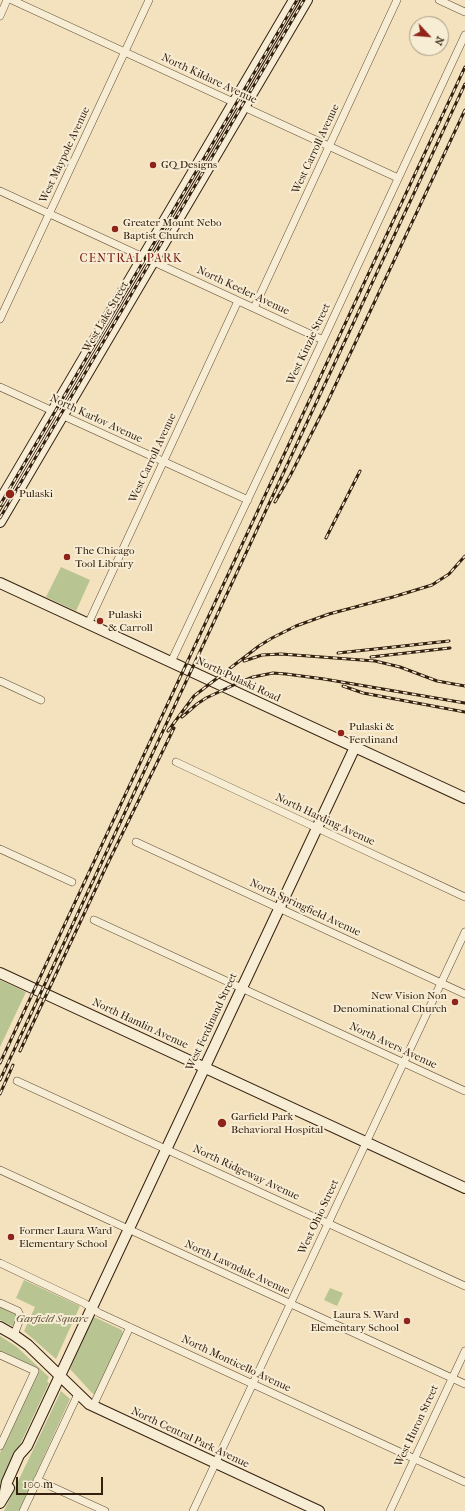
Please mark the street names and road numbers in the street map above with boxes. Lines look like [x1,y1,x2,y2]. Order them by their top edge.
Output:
street label: North Kildare Avenue [159,51,259,107]
street label: West Carroll Avenue [290,102,342,196]
street label: West Maypole Avenue [37,105,93,205]
street label: North Keeler Avenue [195,264,291,318]
street label: West Lake Street [80,279,132,355]
street label: West Kinzie Street [284,301,334,387]
street label: North Karlov Avenue [48,392,144,446]
street label: West Carroll Avenue [127,411,179,505]
street label: North Pulaski Road [194,655,282,705]
street label: North Harding Avenue [273,791,377,849]
street label: North Springfield Avenue [247,876,363,940]
street label: West Ferdinand Street [184,971,240,1073]
street label: North Hamlin Avenue [90,996,190,1052]
street label: North Avers Avenue [347,1020,439,1072]
street label: North Ridgeway Avenue [191,1143,301,1203]
street label: West Ohio Street [296,1178,342,1256]
street label: North Lawndale Avenue [182,1238,292,1298]
street label: North Monticello Avenue [179,1333,293,1395]
street label: West Huron Street [392,1383,442,1469]
street label: North Central Park Avenue [129,1405,251,1471]

